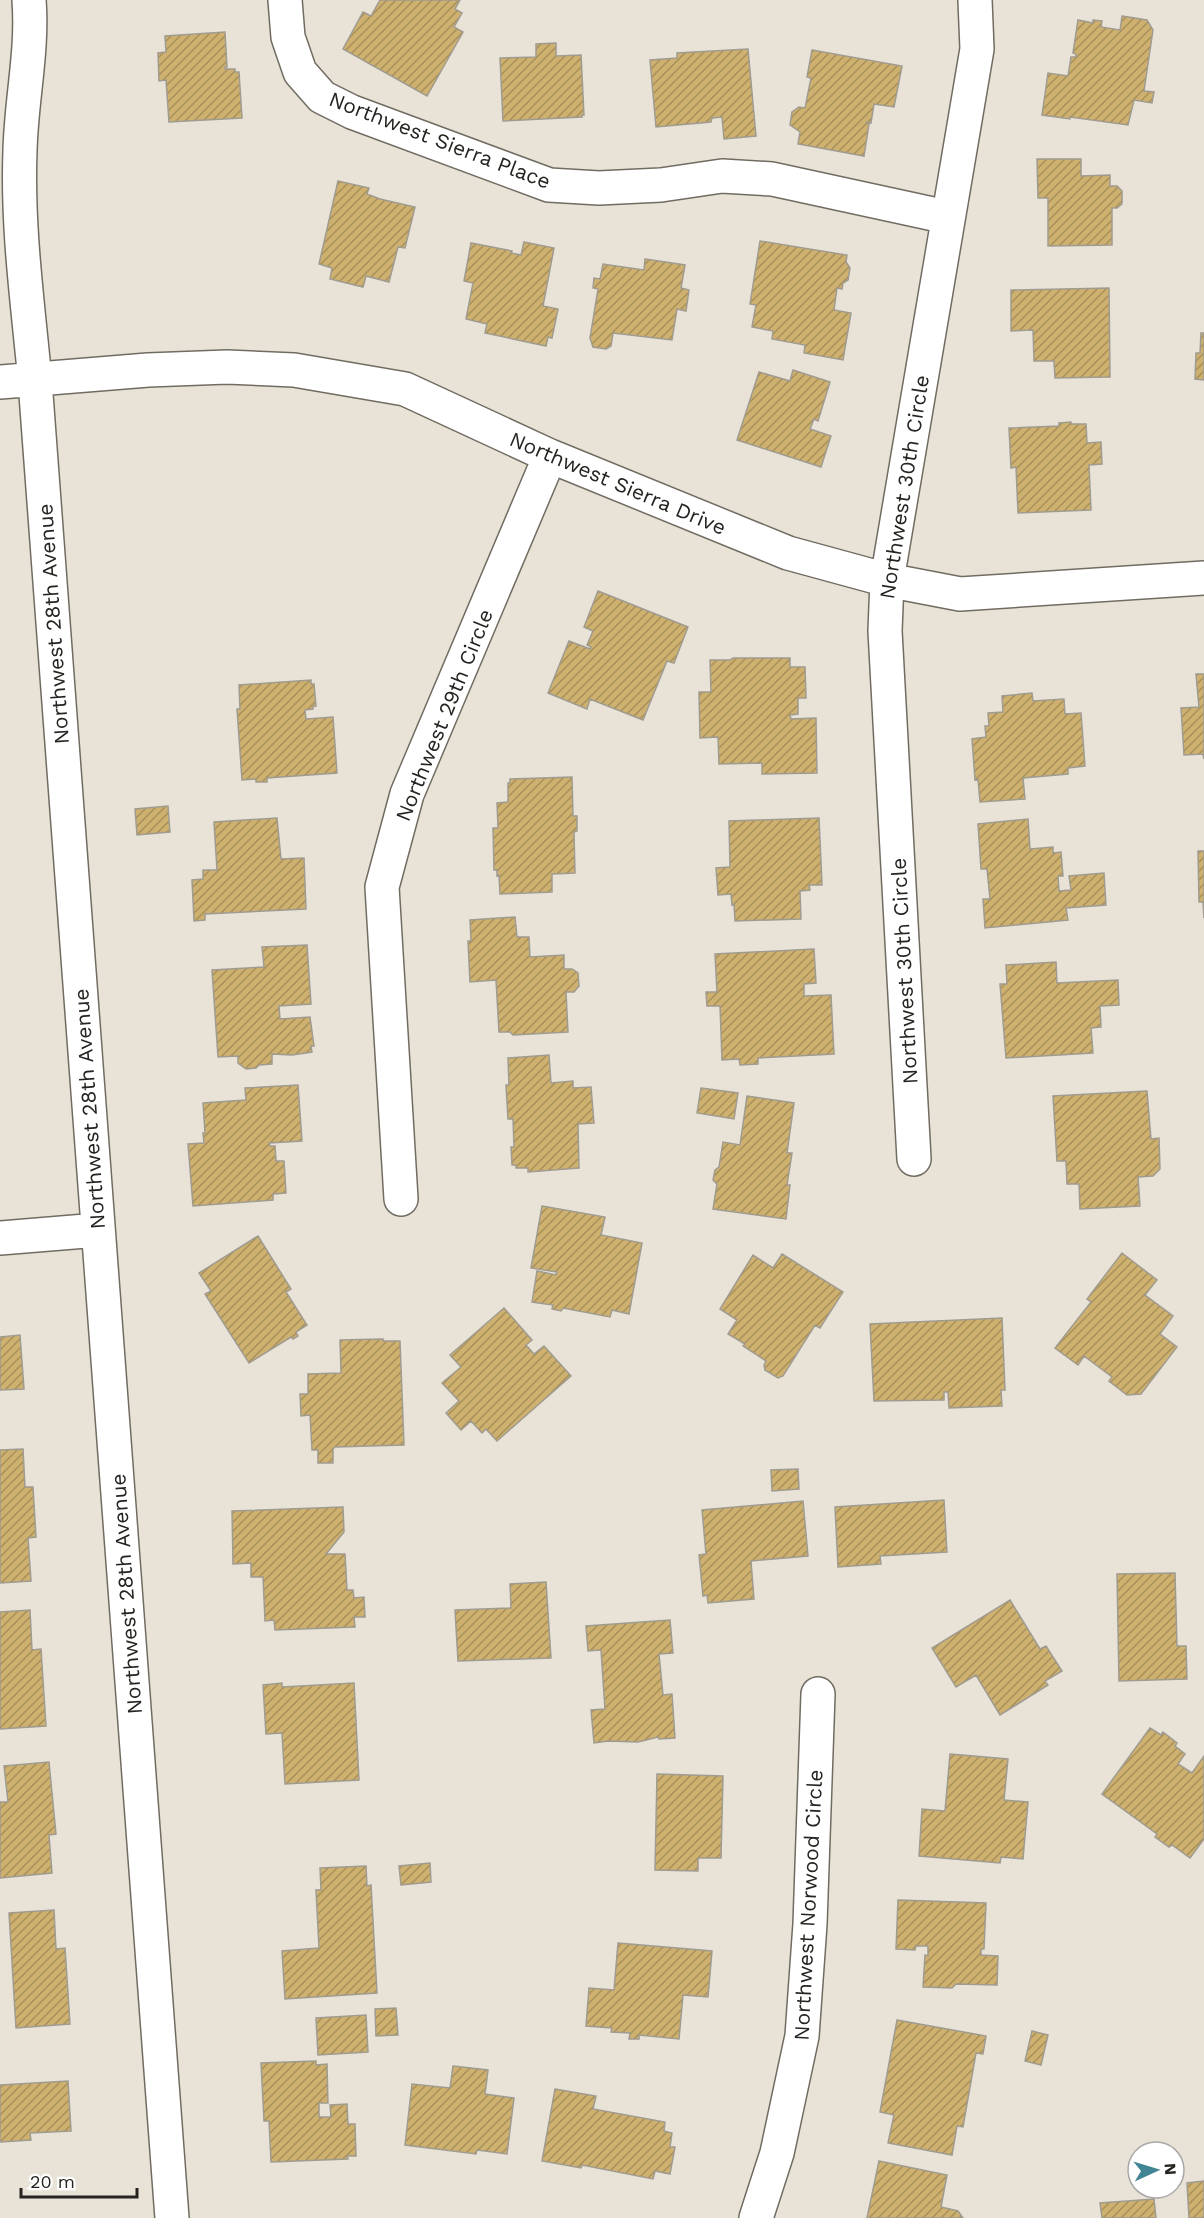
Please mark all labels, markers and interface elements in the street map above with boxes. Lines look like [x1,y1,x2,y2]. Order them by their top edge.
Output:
street label: Northwest Sierra Place [326,86,554,194]
street label: Northwest 30th Circle [874,373,934,601]
street label: Northwest Sierra Drive [506,426,730,540]
street label: Northwest 28th Avenue [32,503,74,745]
street label: Northwest 29th Circle [390,605,498,825]
street label: Northwest 30th Circle [886,857,922,1085]
street label: Northwest 28th Avenue [68,988,110,1230]
street label: Northwest 28th Avenue [105,1473,147,1715]
street label: Northwest Norwood Circle [788,1769,828,2041]
north arrow [1126,2140,1186,2200]
scale bar [21,2161,136,2199]
text: N [1161,2162,1180,2176]
text: 20 m [30,2171,75,2192]

